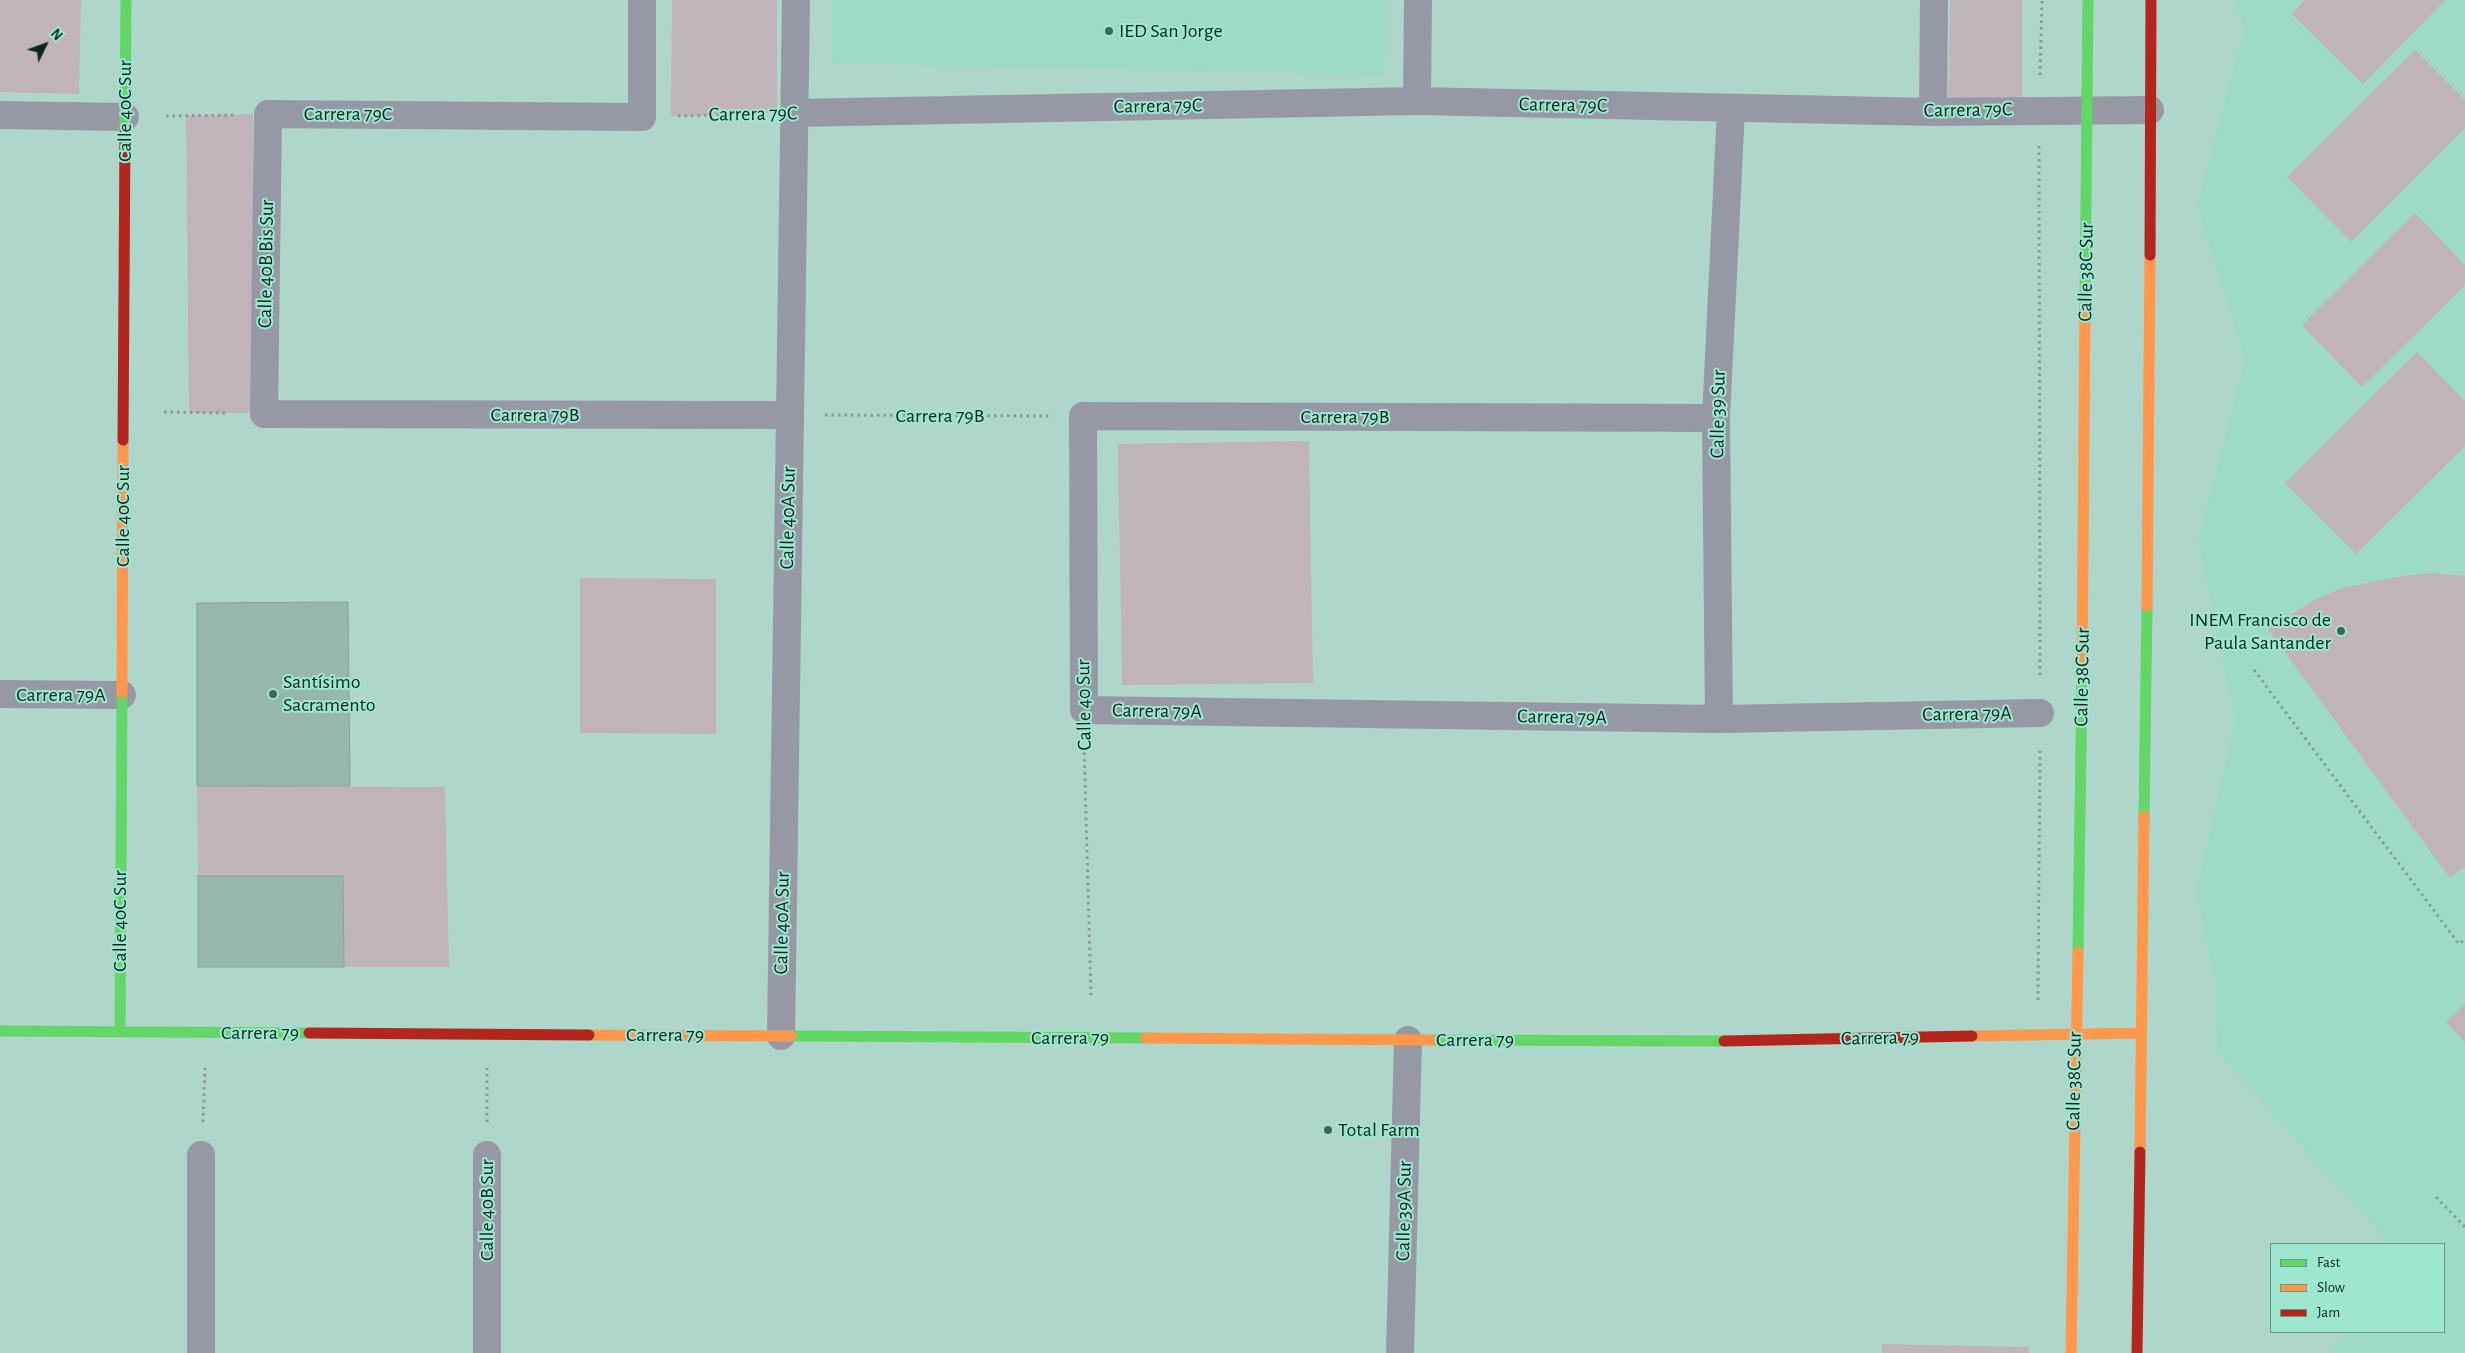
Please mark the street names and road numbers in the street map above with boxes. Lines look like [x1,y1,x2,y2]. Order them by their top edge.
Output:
street label: Calle 40C Sur [113,60,137,162]
street label: Carrera 79C [1519,92,1607,118]
street label: Carrera 79C [1114,93,1202,119]
street label: Carrera 79C [1924,97,2012,123]
street label: Carrera 79C [709,101,797,127]
street label: Carrera 79C [304,102,392,126]
street label: Calle 40B Bis Sur [253,200,279,328]
street label: Calle 38C Sur [2073,222,2099,322]
street label: Calle 39 Sur [1705,369,1731,459]
street label: Carrera 79B [491,403,579,427]
street label: Carrera 79B [896,404,984,428]
street label: Carrera 79B [1301,405,1389,429]
street label: Calle 40C Sur [111,465,135,567]
street label: Calle 40A Sur [775,466,801,570]
street label: Calle 38C Sur [2069,627,2095,727]
street label: Calle 40 Sur [1071,659,1097,751]
street label: Carrera 79A [16,683,106,707]
street label: Carrera 79A [1112,698,1202,724]
street label: Carrera 79A [1922,701,2012,727]
street label: Carrera 79A [1517,704,1607,730]
street label: Calle 40C Sur [108,870,132,972]
street label: Calle 40A Sur [769,871,795,975]
street label: Carrera 79 [221,1021,299,1045]
street label: Carrera 79 [626,1023,704,1047]
street label: Carrera 79 [1841,1025,1919,1051]
street label: Carrera 79 [1031,1026,1109,1050]
street label: Carrera 79 [1436,1028,1514,1052]
street label: Calle 38C Sur [2061,1031,2087,1131]
street label: Calle 40B Sur [475,1159,499,1261]
street label: Calle 39A Sur [1391,1161,1417,1261]

